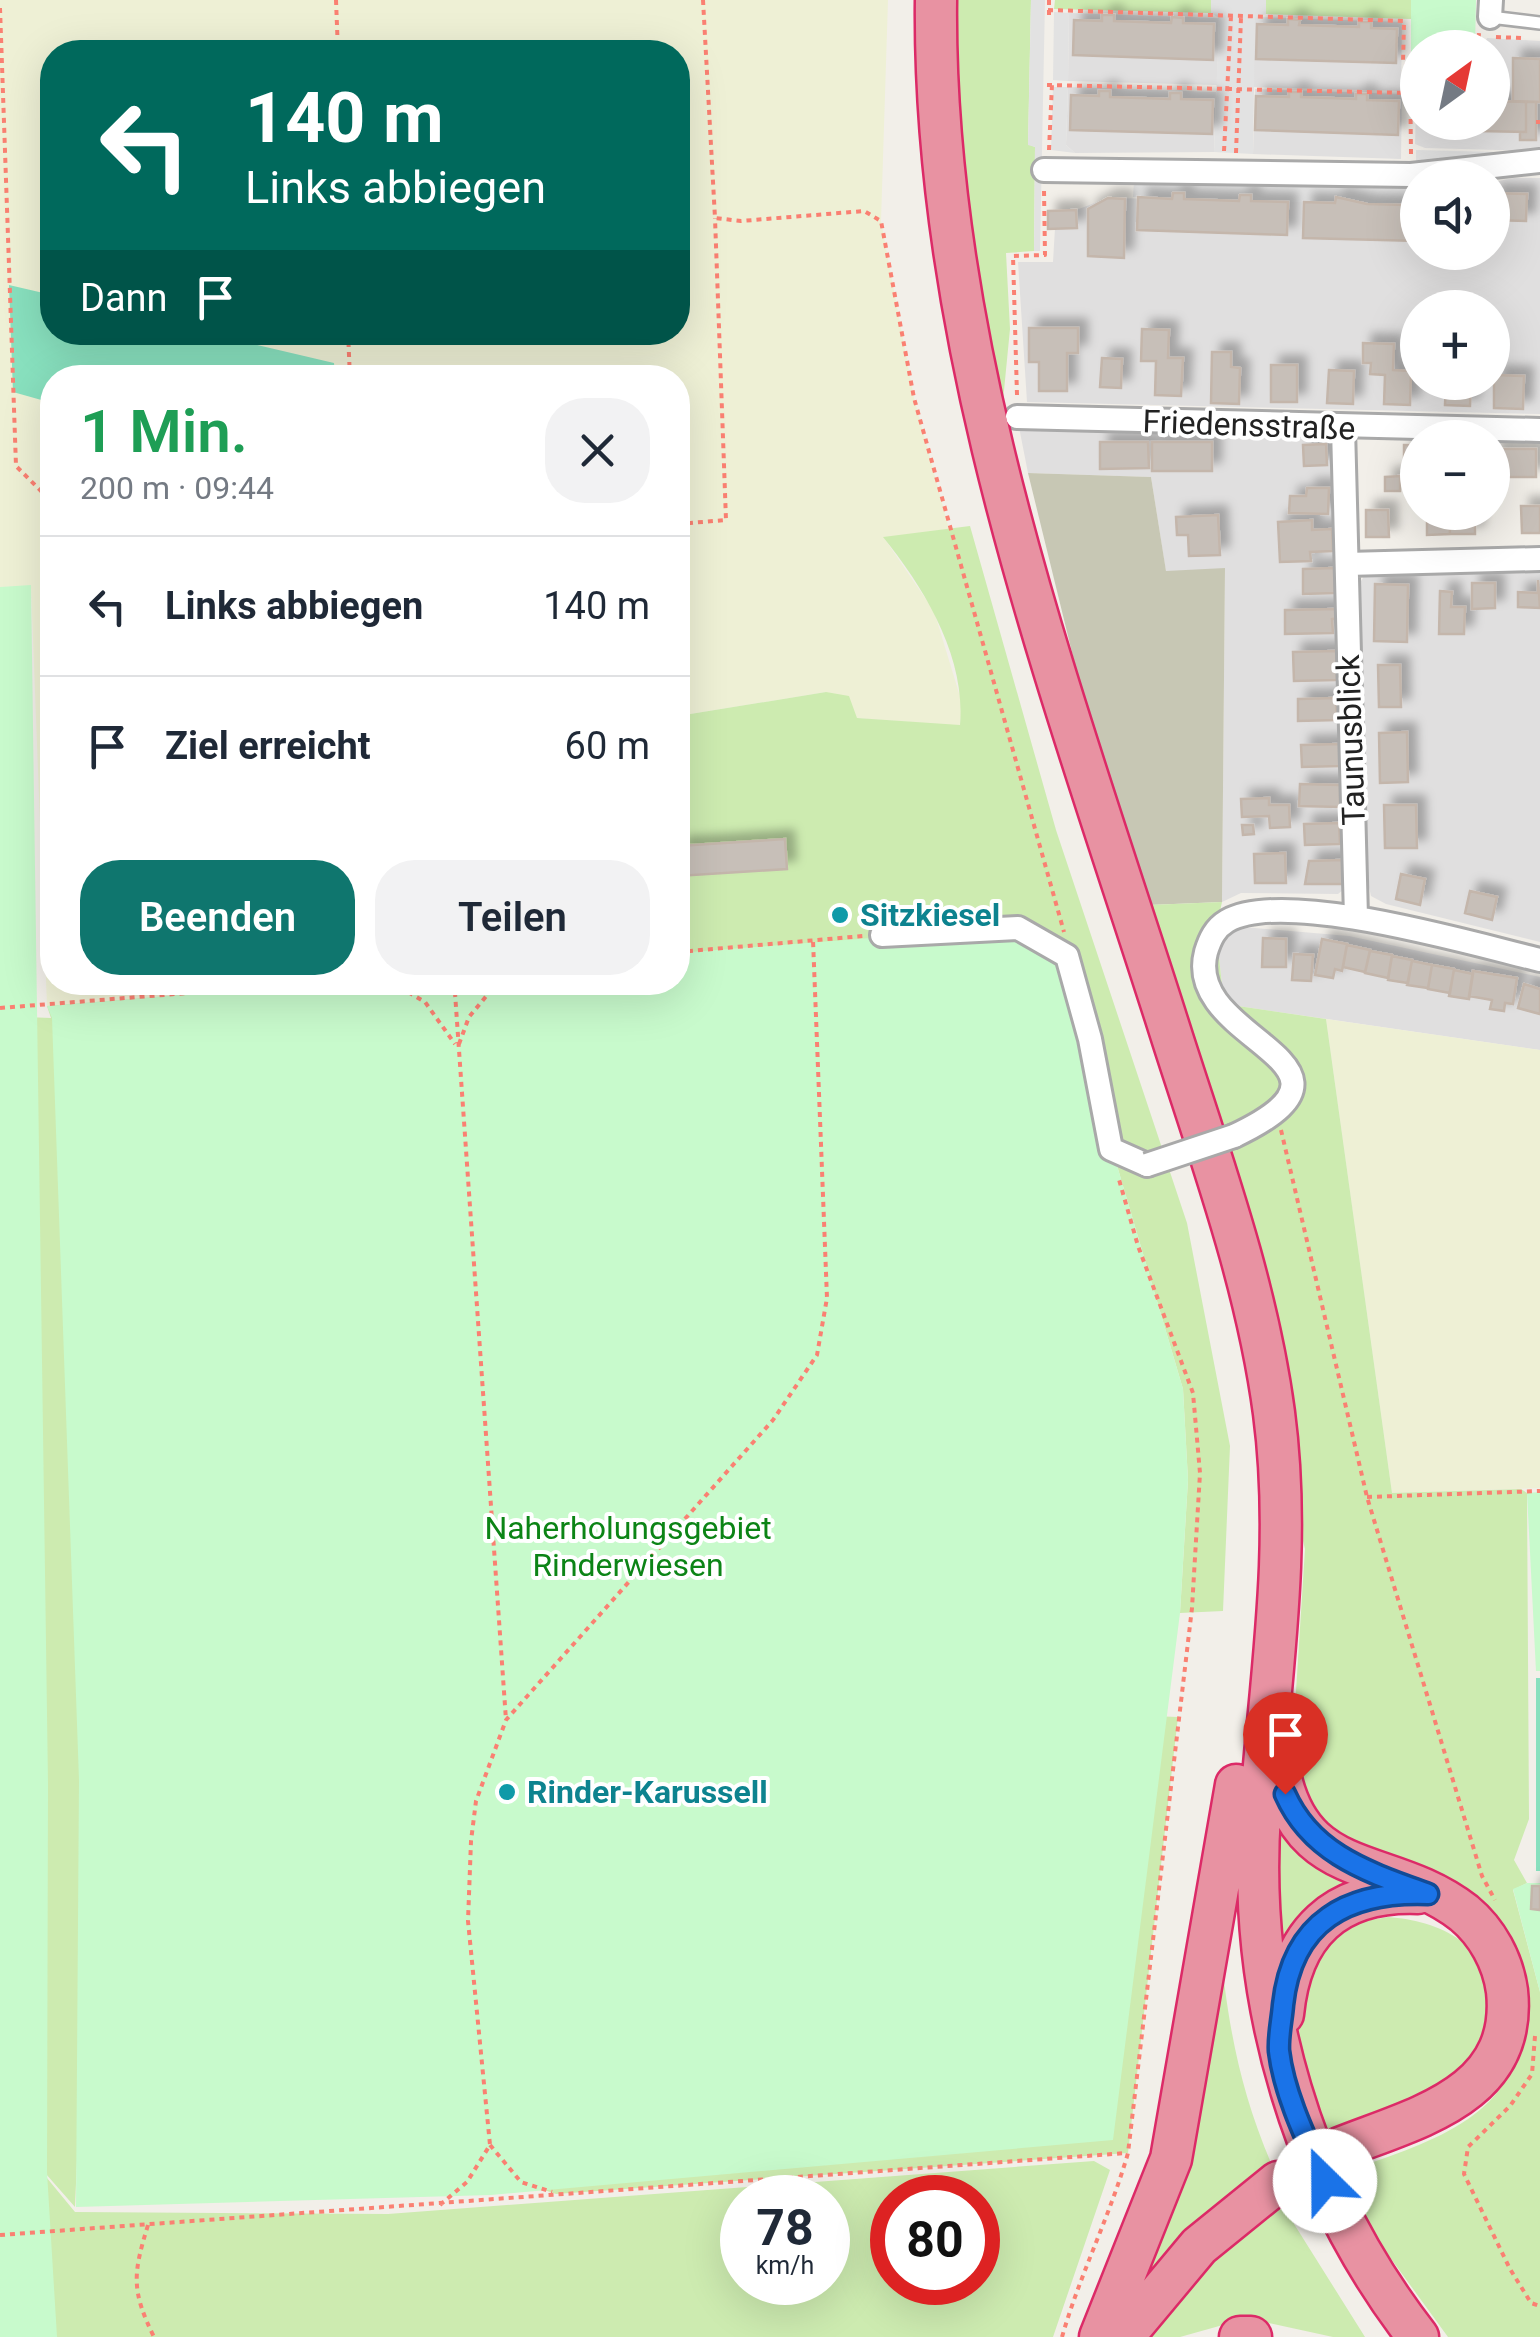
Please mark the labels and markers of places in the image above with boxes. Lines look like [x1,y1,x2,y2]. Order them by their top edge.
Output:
place label: Sitzkiesel [860,896,1000,934]
marker: Sitzkiesel [829,904,851,926]
pin [1243,1692,1328,1795]
place label: Rinder-Karussell [527,1773,768,1811]
marker: Rinder-Karussell [496,1781,518,1803]

